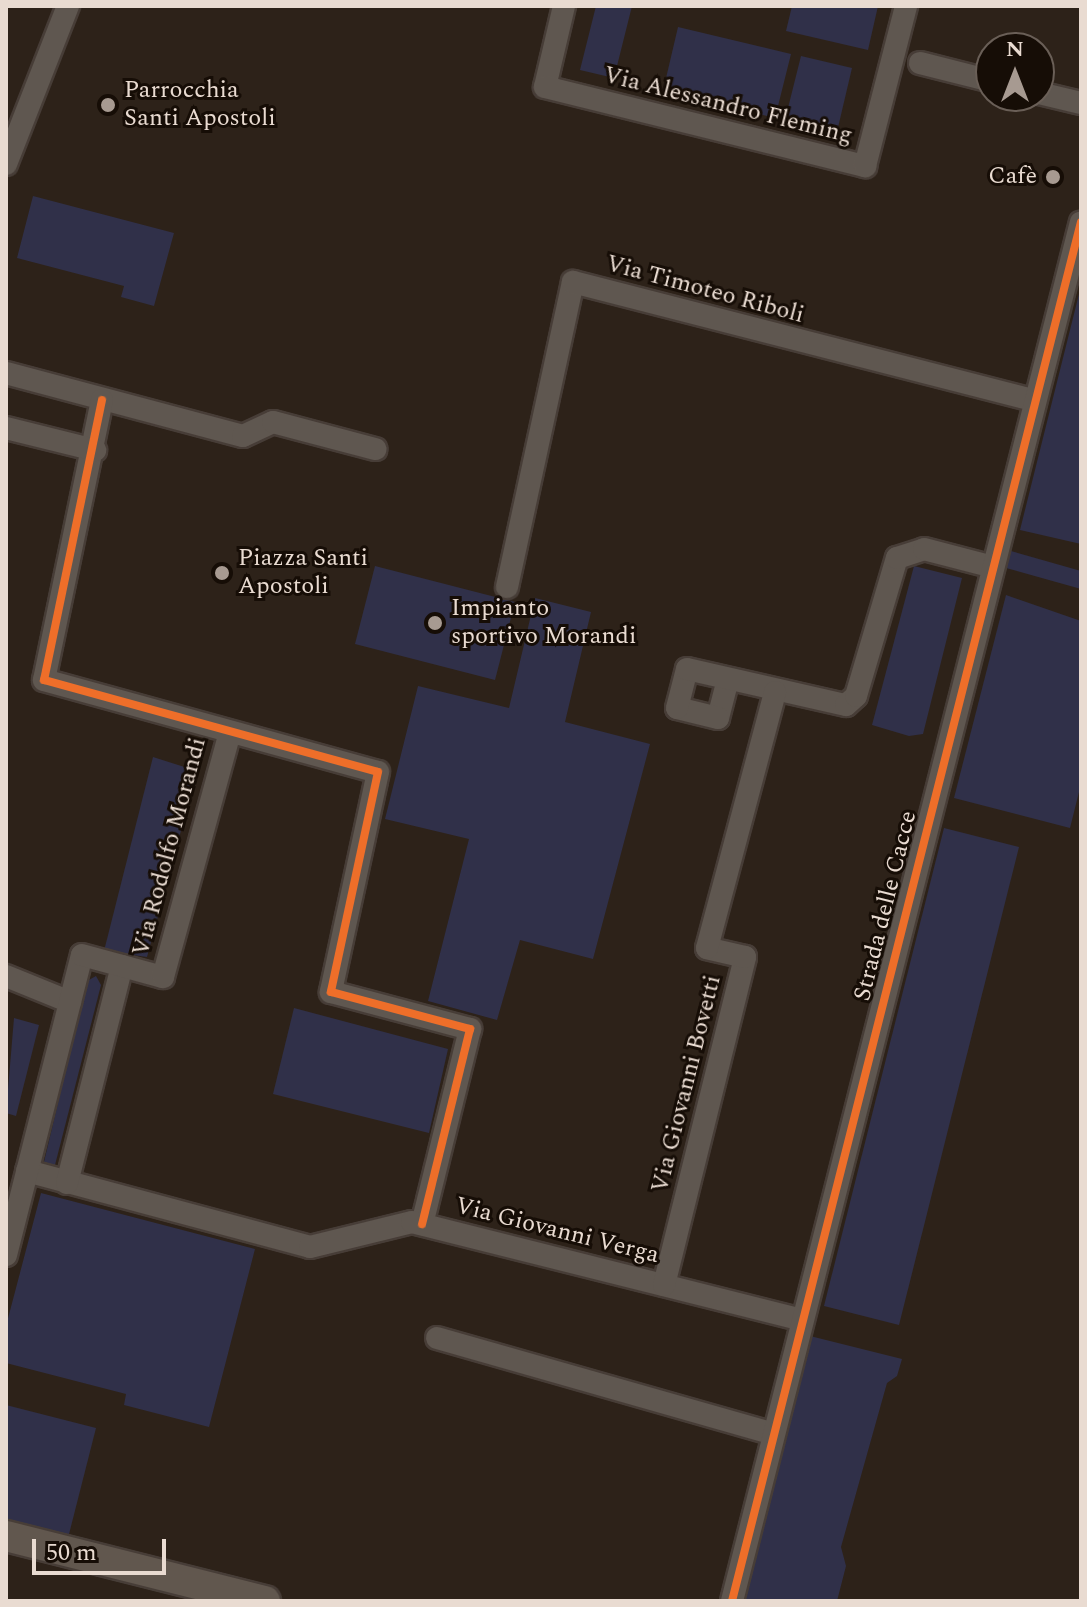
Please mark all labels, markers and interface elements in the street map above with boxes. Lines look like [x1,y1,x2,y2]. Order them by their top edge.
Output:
north arrow [975,32,1055,112]
text: N [1006,33,1024,66]
street label: Via Alessandro Fleming [601,61,855,151]
place label: Parrocchia Santi Apostoli [124,77,276,133]
marker: Parrocchia Santi Apostoli [99,96,117,114]
place label: Cafè [988,163,1037,191]
marker: Cafè [1044,168,1062,186]
street label: Via Timoteo Riboli [603,250,807,330]
place label: Piazza Santi Apostoli [238,545,368,601]
marker: Piazza Santi Apostoli [213,564,231,582]
place label: Impianto sportivo Morandi [451,595,636,651]
marker: Impianto sportivo Morandi [426,614,444,632]
street label: Via Rodolfo Morandi [127,735,213,959]
street label: Strada delle Cacce [848,808,924,1004]
street label: Via Giovanni Bovetti [646,972,728,1196]
street label: Via Giovanni Verga [452,1192,662,1270]
scale bar [36,1523,170,1573]
text: 50 m [46,1535,97,1571]

